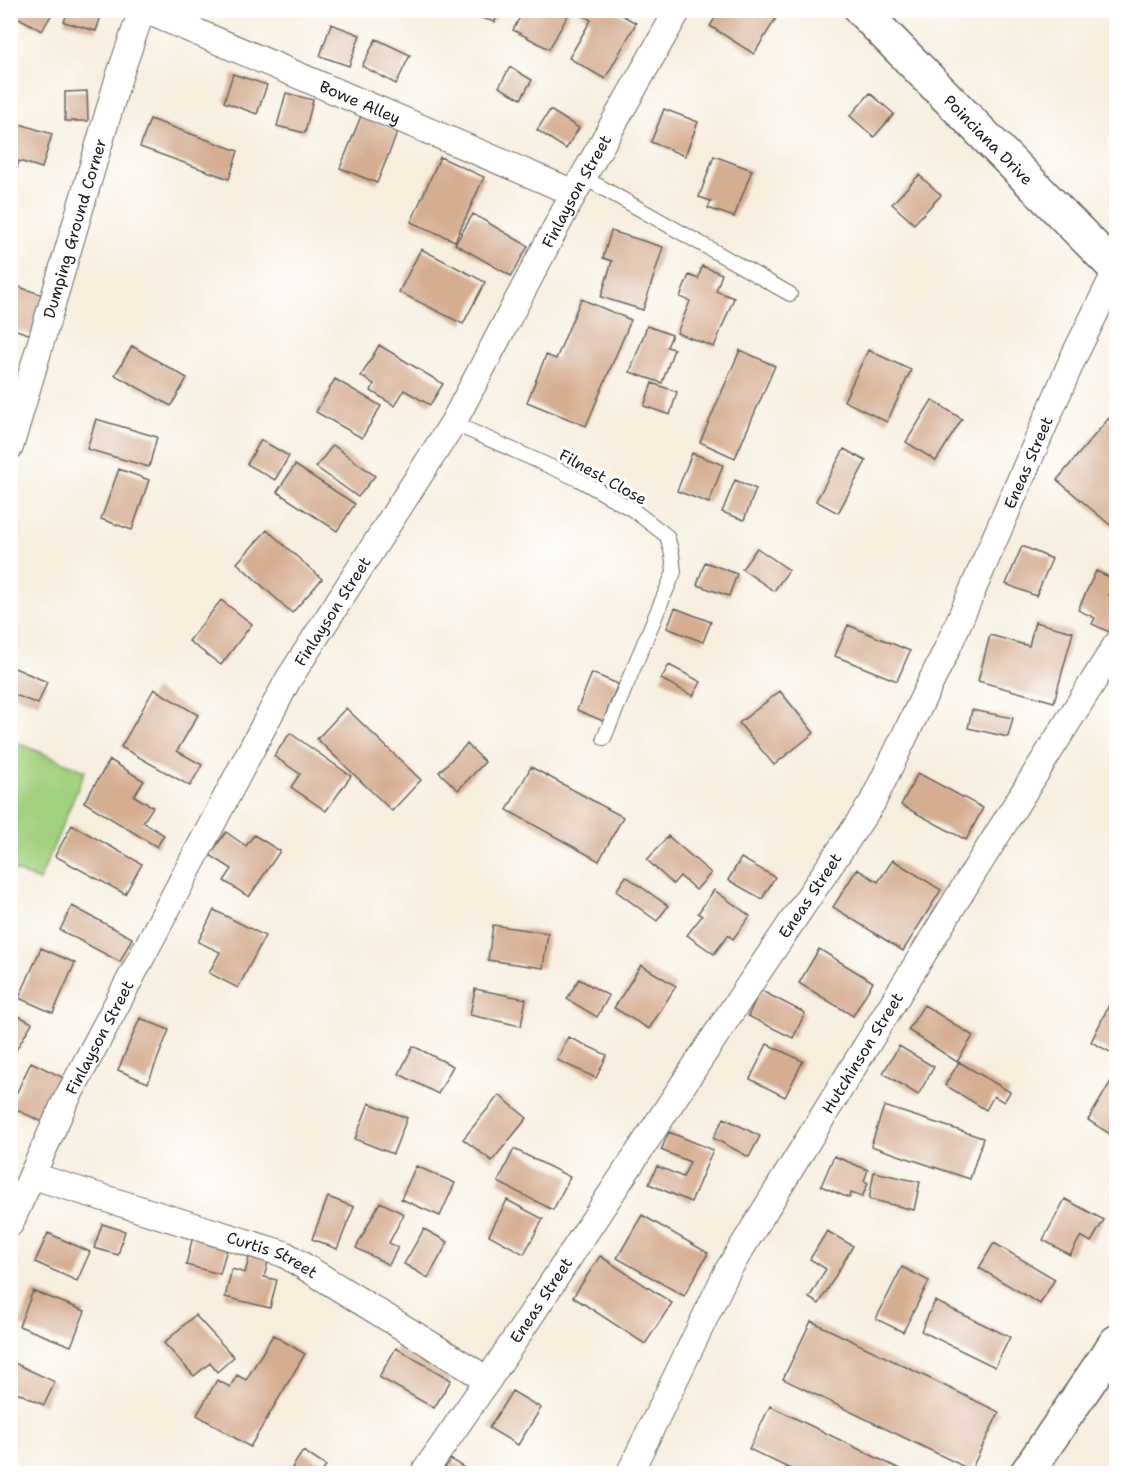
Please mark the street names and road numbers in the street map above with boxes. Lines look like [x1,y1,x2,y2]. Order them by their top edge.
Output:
street label: Bowe Alley [316,75,404,128]
street label: Poinciana Drive [940,90,1038,189]
street label: Finlayson Street [537,131,616,251]
street label: Dumping Ground Corner [38,136,111,321]
street label: Eneas Street [999,413,1057,512]
street label: Filnest Close [555,444,651,510]
street label: Finlayson Street [289,552,375,670]
street label: Eneas Street [773,849,846,942]
street label: Finlayson Street [60,977,138,1098]
street label: Hutchinson Street [817,988,907,1117]
street label: Curtis Street [224,1226,322,1283]
street label: Eneas Street [505,1253,577,1347]

